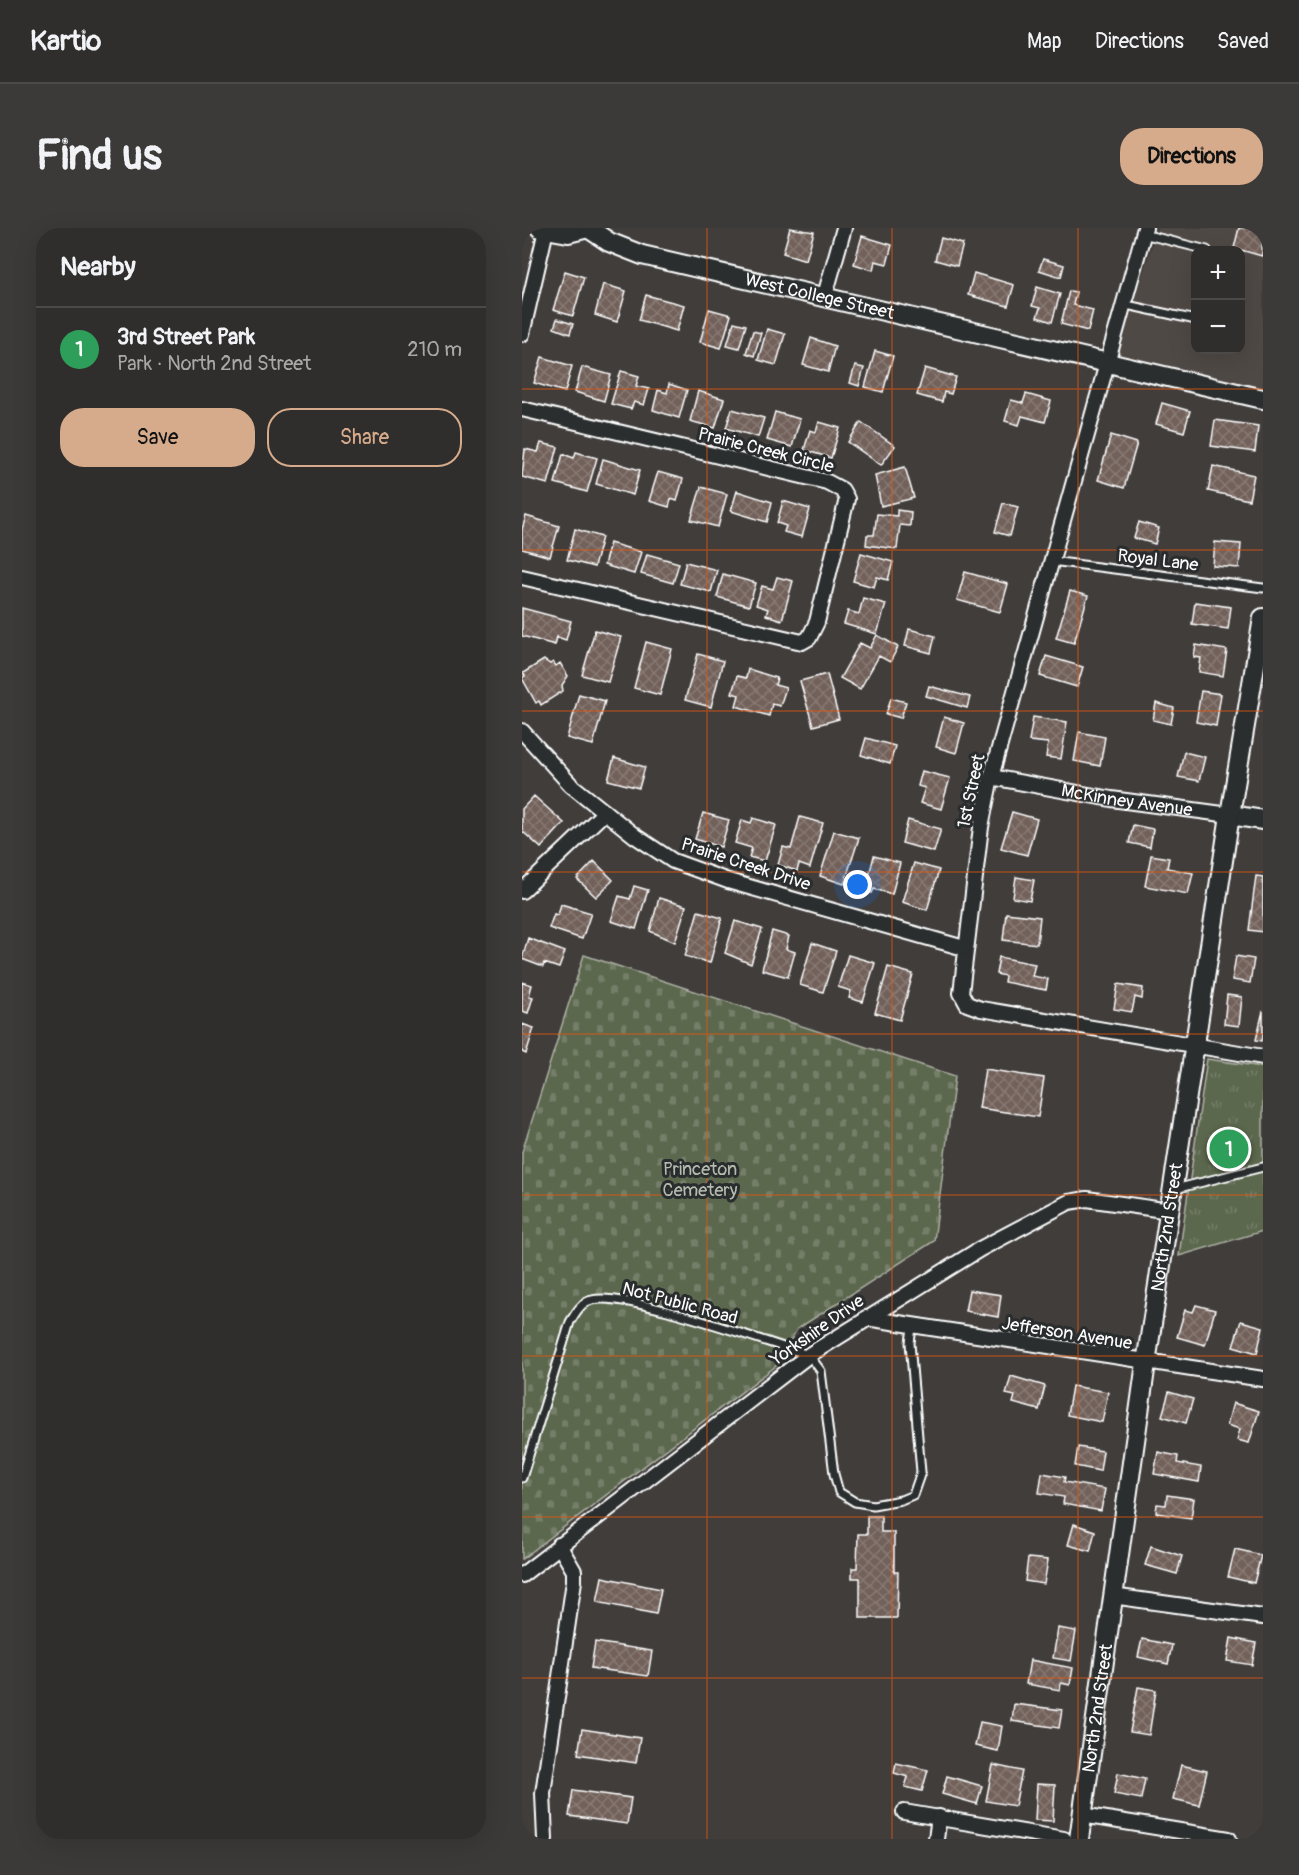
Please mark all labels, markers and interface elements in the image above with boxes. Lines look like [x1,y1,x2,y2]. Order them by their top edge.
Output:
text: Kartio [30,24,101,59]
text: Map [1027,28,1062,55]
text: Directions [1095,28,1184,55]
text: Saved [1217,28,1269,55]
button: Directions [1120,128,1263,185]
text: Find us [36,130,162,182]
map controls [1191,246,1245,354]
button: + [1191,246,1245,300]
text: Nearby [60,251,136,283]
street label: West College Street [743,268,897,325]
button: − [1191,300,1245,354]
text: 3rd Street Park [117,323,255,351]
text: 1 [76,337,83,362]
text: 210 m [407,337,462,362]
text: Park · North 2nd Street [117,351,311,376]
button: Save [60,408,255,467]
button: Share [267,408,462,467]
street label: Prairie Creek Circle [695,422,836,479]
street label: Royal Lane [1116,544,1200,577]
street label: 1st Street [952,751,991,830]
street label: McKinney Avenue [1060,779,1194,822]
street label: Prairie Creek Drive [678,833,814,896]
your location [843,870,872,899]
pin: 1 [1210,1126,1248,1172]
park label: Princeton Cemetery [663,1158,738,1202]
street label: North 2nd Street [1146,1161,1189,1293]
street label: Not Public Road [620,1277,740,1330]
street label: Yorkshire Drive [765,1289,869,1372]
street label: Jefferson Avenue [1000,1312,1134,1355]
street label: North 2nd Street [1077,1642,1118,1774]

